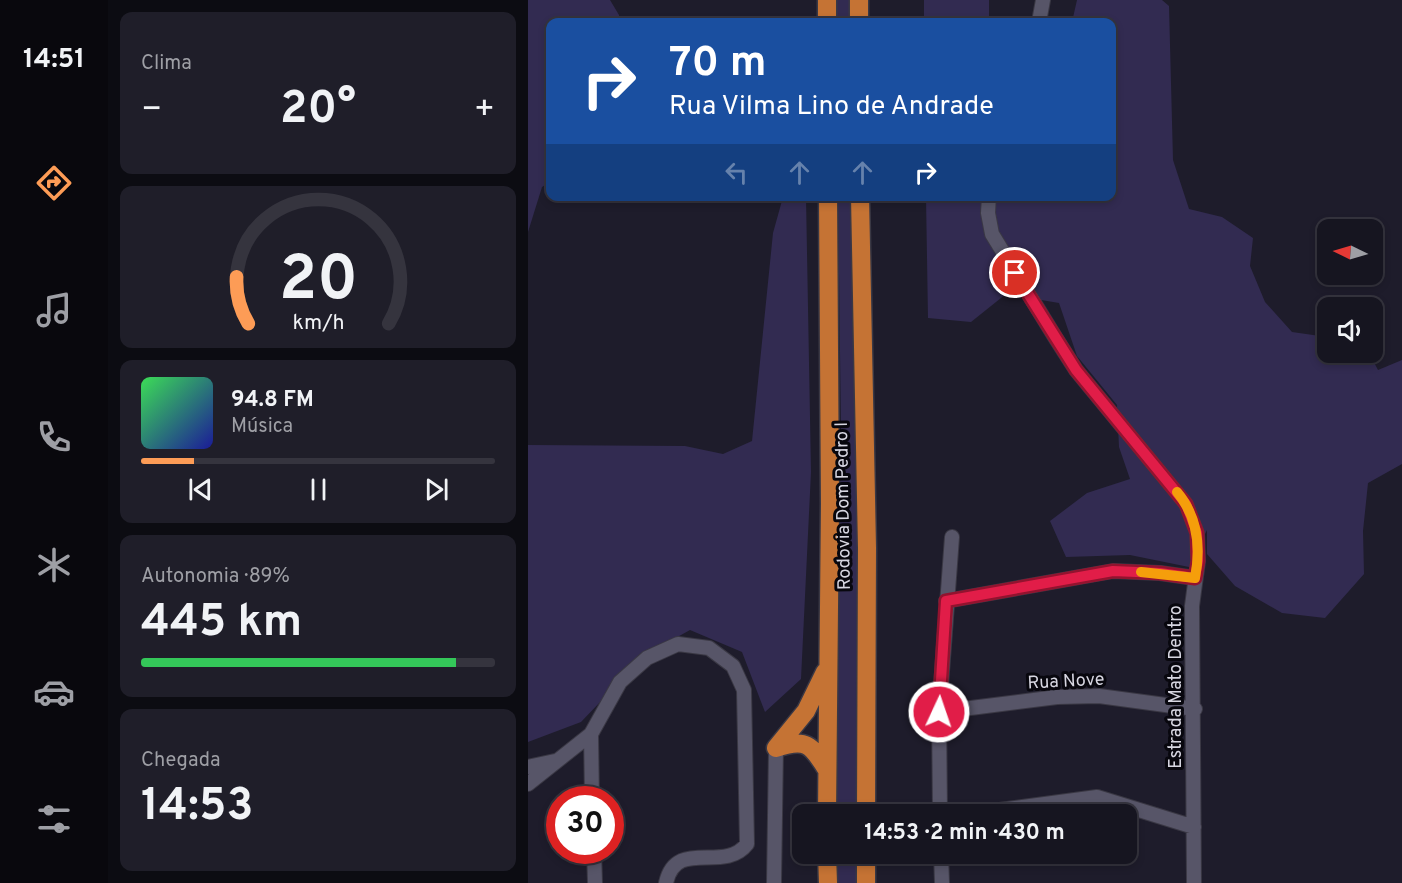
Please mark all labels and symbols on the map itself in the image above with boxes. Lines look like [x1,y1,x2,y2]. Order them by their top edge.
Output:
north arrow [1317,219,1383,285]
pin [989,247,1040,298]
street label: Rodovia Dom Pedro I [831,422,857,590]
street label: Estrada Mato Dentro [1165,605,1188,769]
street label: Rua Nove [1027,668,1105,696]
position arrow [907,680,971,744]
speed limit sign: 30 [546,786,624,864]

